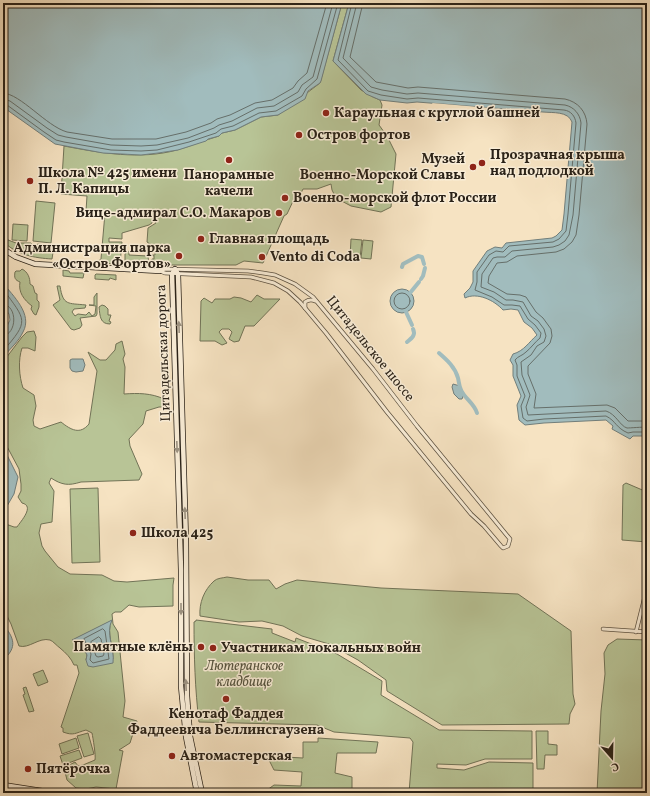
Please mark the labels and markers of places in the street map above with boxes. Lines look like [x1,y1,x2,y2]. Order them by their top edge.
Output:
place label: Караульная с круглой башней [334,104,540,123]
marker: Караульная с круглой башней [321,108,331,118]
place label: Остров фортов [307,126,411,145]
marker: Остров фортов [294,130,304,140]
place label: Прозрачная крыша над подлодкой [490,146,625,181]
place label: Музей Военно-Морской Славы [300,150,465,185]
marker: Панорамные качели [224,155,234,165]
marker: Прозрачная крыша над подлодкой [477,158,487,168]
marker: Музей Военно-Морской Славы [468,162,478,172]
place label: Школа № 425 имени П. Л. Капицы [38,164,177,199]
place label: Панорамные качели [184,166,274,201]
marker: Школа № 425 имени П. Л. Капицы [25,176,35,186]
place label: Военно-морской флот России [293,189,497,208]
marker: Военно-морской флот России [280,193,290,203]
place label: Вице-адмирал С.О. Макаров [75,204,271,223]
marker: Вице-адмирал С.О. Макаров [274,208,284,218]
place label: Главная площадь [209,230,330,249]
marker: Главная площадь [196,234,206,244]
place label: Администрация парка «Остров Фортов» [14,239,171,274]
place label: Vento di Coda [270,248,360,267]
marker: Администрация парка «Остров Фортов» [174,251,184,261]
marker: Vento di Coda [257,252,267,262]
place label: Школа 425 [141,524,213,543]
marker: Школа 425 [128,528,138,538]
place label: Памятные клёны [73,638,193,657]
place label: Участникам локальных войн [221,639,421,658]
marker: Памятные клёны [196,642,206,652]
marker: Участникам локальных войн [208,643,218,653]
marker: Кенотаф Фаддея Фаддеевича Беллинсгаузена [221,694,231,704]
place label: Кенотаф Фаддея Фаддеевича Беллинсгаузена [128,705,325,740]
place label: Автомастерская [180,747,292,766]
marker: Автомастерская [167,751,177,761]
place label: Пятёрочка [36,760,111,779]
marker: Пятёрочка [23,764,33,774]

